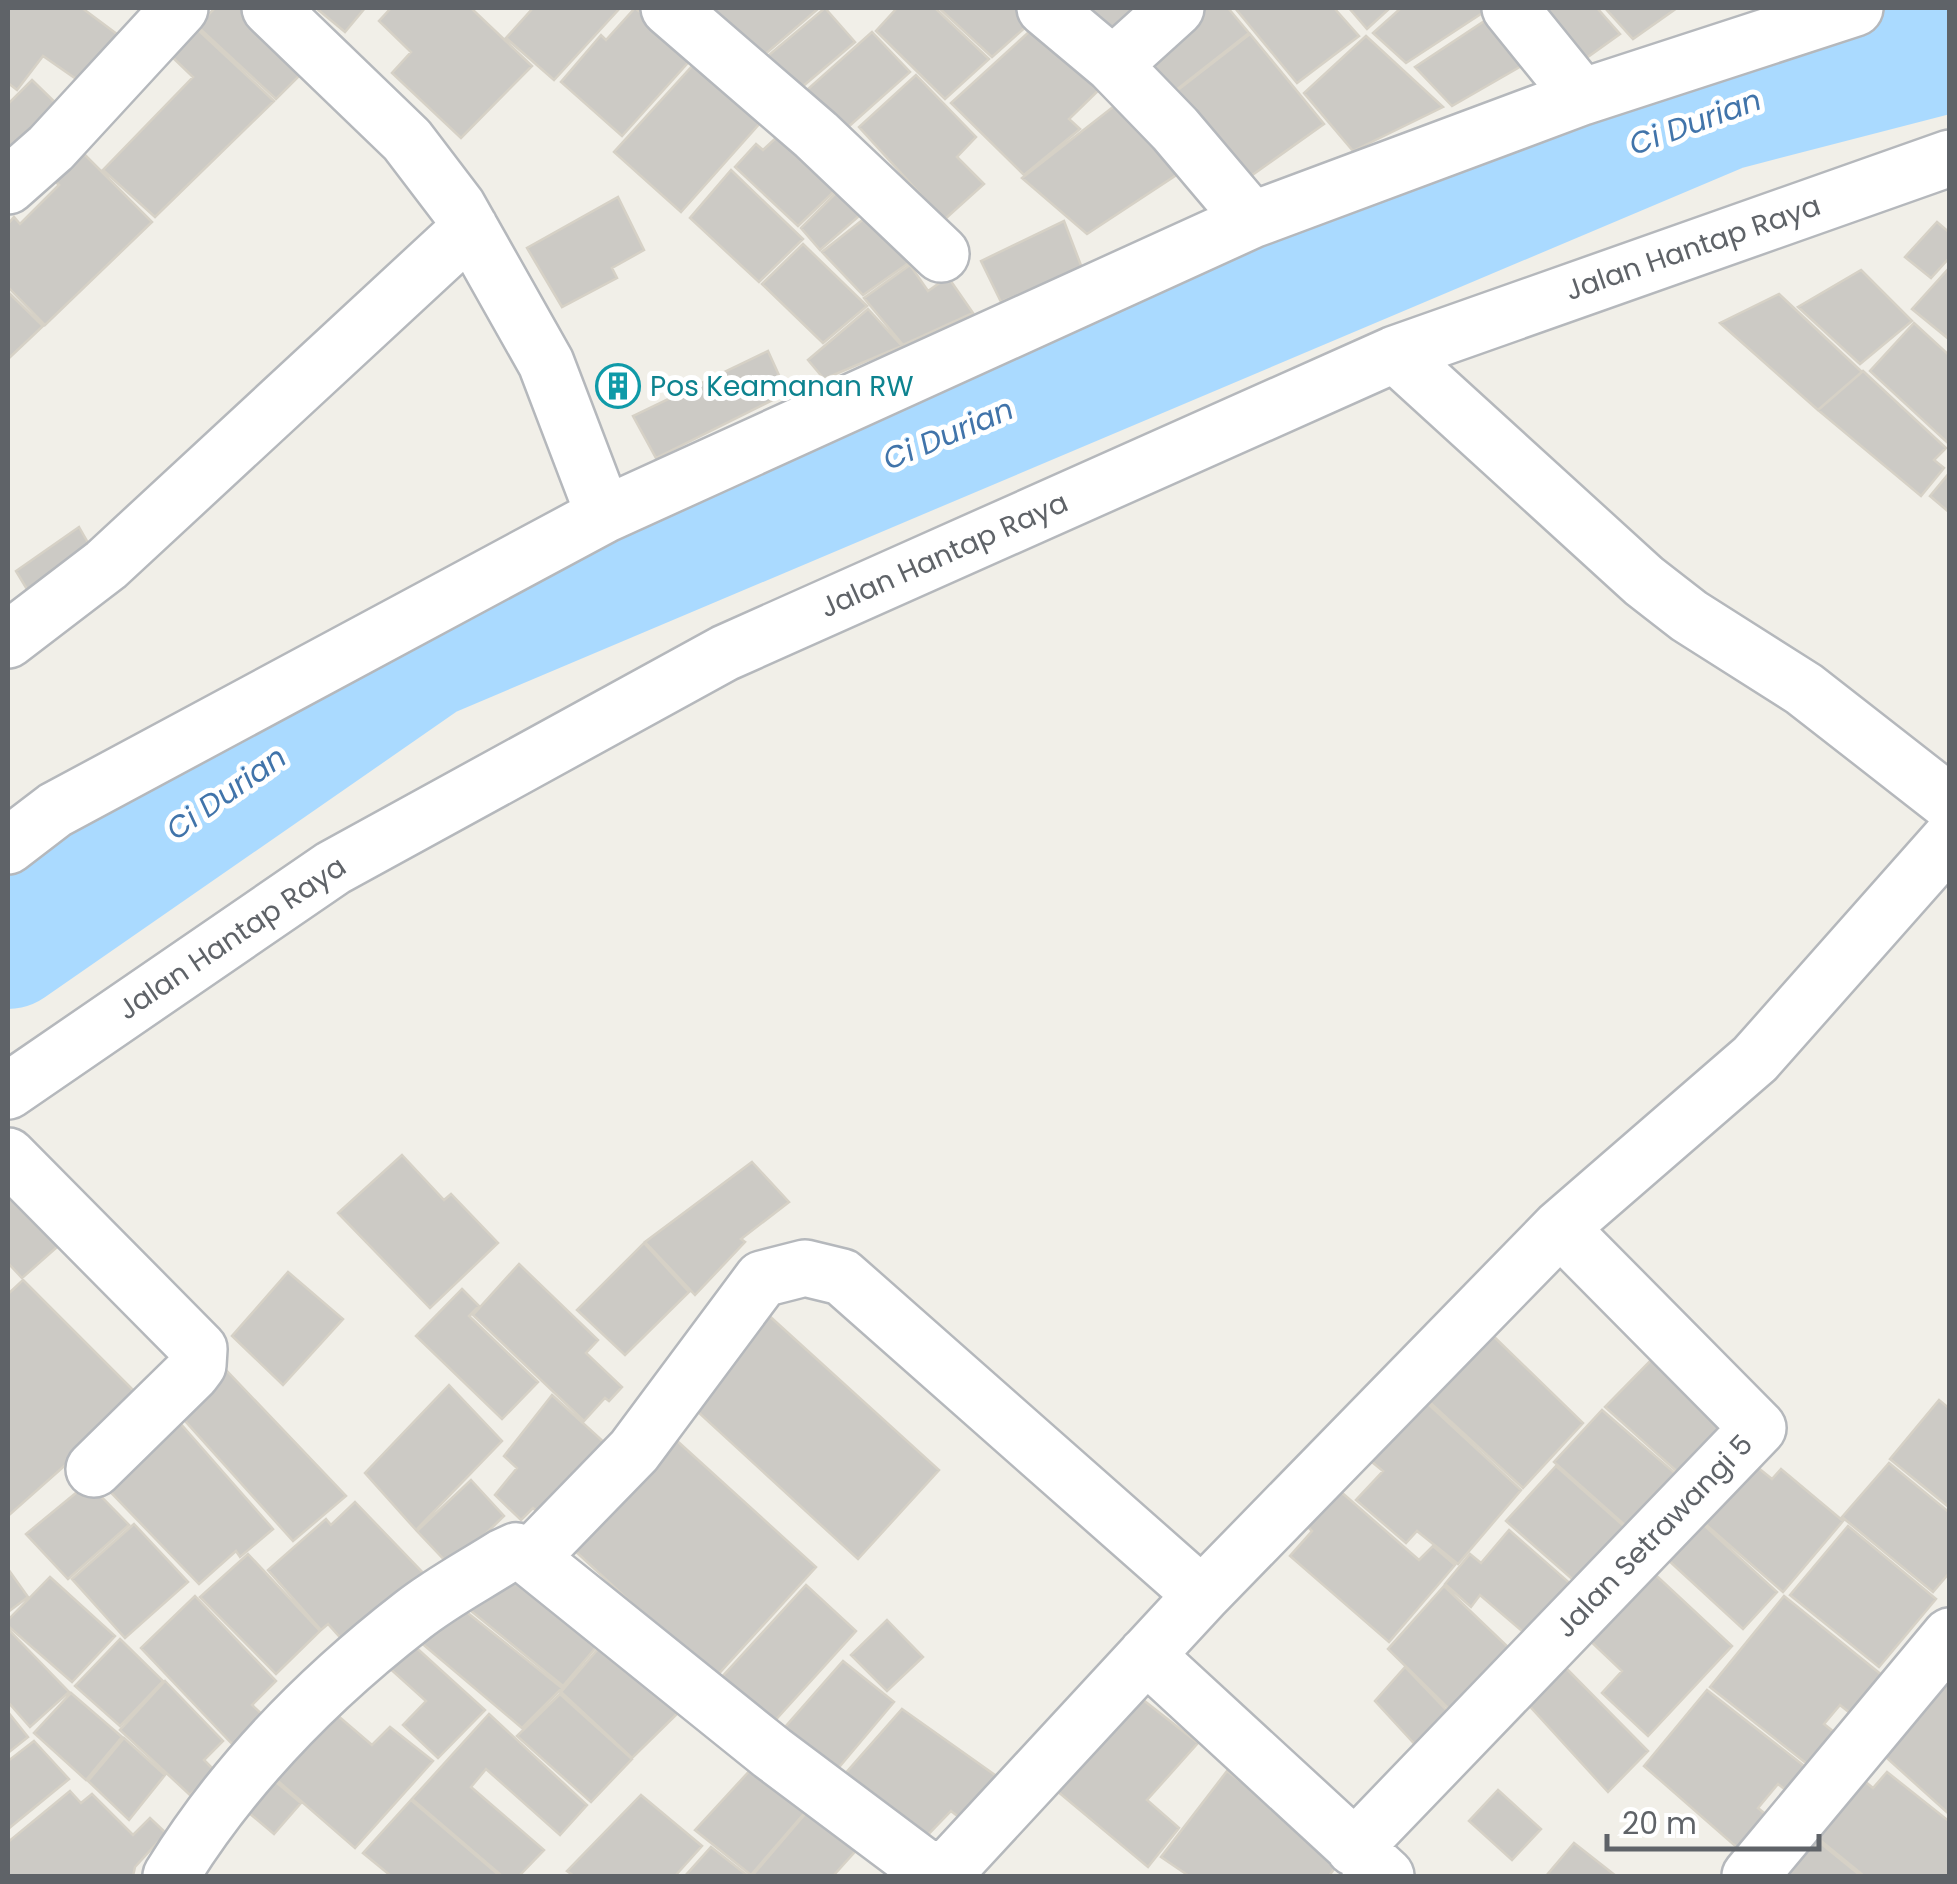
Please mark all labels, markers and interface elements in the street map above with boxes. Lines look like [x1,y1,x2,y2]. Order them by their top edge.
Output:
water label: Ci Durian [1623,78,1767,166]
street label: Jalan Hantap Raya [1560,186,1826,310]
building icon: Pos Keamanan RW [595,363,641,409]
place label: Pos Keamanan RW [650,367,914,406]
water label: Ci Durian [876,387,1020,481]
street label: Jalan Hantap Raya [814,483,1074,627]
water label: Ci Durian [157,736,295,850]
street label: Jalan Hantap Raya [110,847,354,1029]
street label: Jalan Setrawangi 5 [1547,1426,1761,1646]
scale bar [1607,1789,1820,1851]
text: 20 m [1622,1802,1697,1845]

